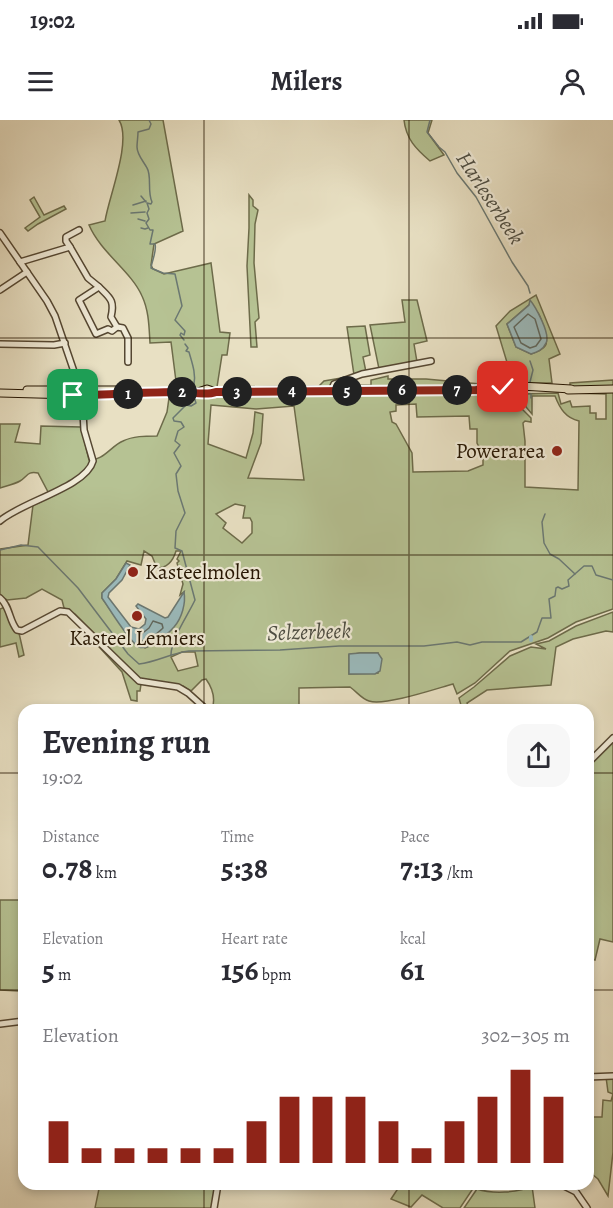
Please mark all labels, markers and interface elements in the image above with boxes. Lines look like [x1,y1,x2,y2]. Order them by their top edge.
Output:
text: 19:02 [30,6,75,36]
text: Milers [270,63,343,99]
icon: menu [24,65,57,98]
icon: person [556,65,589,98]
water label: Harleserbeek [449,146,531,250]
pin [477,361,528,412]
pin [47,369,98,420]
icon: check [486,370,519,403]
pin: 6 [387,375,417,405]
pin: 7 [442,375,472,405]
pin: 4 [277,376,307,406]
pin: 5 [332,376,362,406]
pin: 2 [167,377,197,407]
pin: 3 [222,377,252,407]
icon: arrive [56,378,89,411]
pin: 1 [113,379,143,409]
text: 6 [398,379,406,401]
text: 7 [454,379,460,401]
text: 4 [288,380,296,402]
text: 5 [344,380,350,402]
text: 2 [178,381,186,403]
text: 3 [234,381,240,403]
text: 1 [125,383,131,405]
place label: Powerarea [456,437,545,465]
marker: Powerarea [550,444,564,458]
place label: Kasteelmolen [145,558,261,586]
marker: Kasteelmolen [126,565,140,579]
marker: Kasteel Lemiers [130,609,144,623]
water label: Selzerbeek [267,616,352,648]
place label: Kasteel Lemiers [69,624,205,652]
text: Evening run [42,719,211,764]
button: share [507,724,570,787]
text: 19:02 [42,764,83,791]
text: Distance [42,826,99,848]
text: Time [221,826,254,848]
text: Pace [400,826,430,848]
text: 0.78 [42,848,93,888]
text: 5:38 [221,848,268,888]
text: 7:13 [400,848,444,888]
text: km [93,862,117,884]
text: /km [444,862,473,884]
text: Elevation [42,928,103,950]
text: Heart rate [221,928,288,950]
text: kcal [400,928,426,950]
text: 5 [42,950,55,990]
text: 156 [221,950,259,990]
text: 61 [400,950,425,990]
text: m [55,964,71,986]
text: bpm [259,964,292,986]
text: Elevation [42,1022,119,1049]
text: 302–305 m [481,1022,570,1049]

